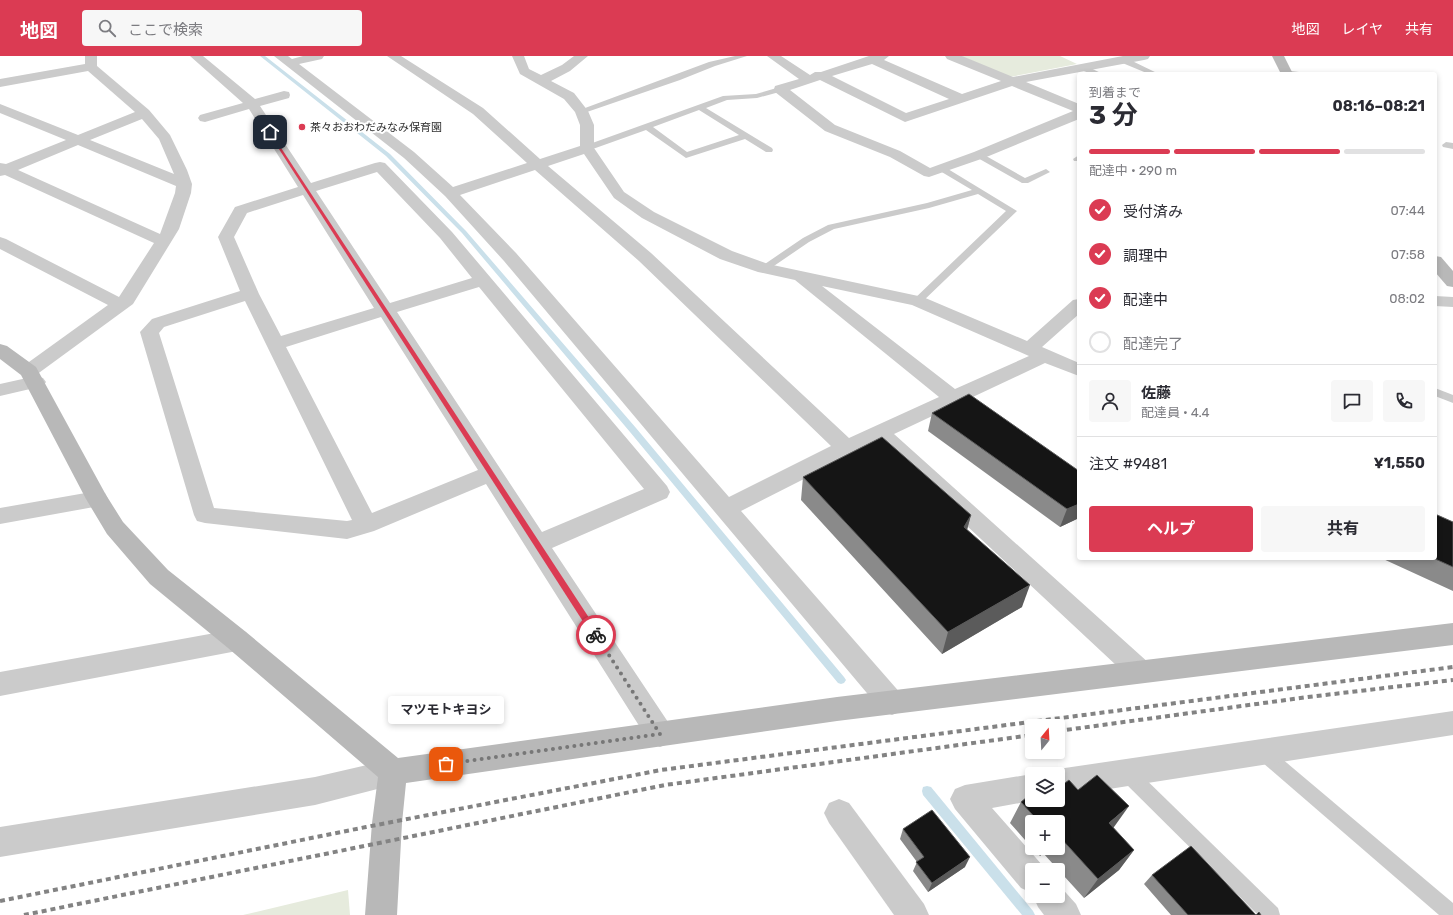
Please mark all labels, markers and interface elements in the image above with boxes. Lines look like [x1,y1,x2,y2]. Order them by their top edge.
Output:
search box [82,10,362,46]
icon: search [96,17,118,39]
text: 地図 [20,19,58,42]
text: ここで検索 [128,21,203,39]
text: 地図 [1291,21,1319,38]
text: レイヤ [1341,21,1383,38]
text: 共有 [1405,21,1433,38]
text: 到着まで [1089,85,1141,100]
text: 08:16–08:21 [1333,97,1425,115]
text: 3 分 [1089,100,1138,131]
pin [253,115,287,149]
icon: home [259,121,281,143]
place label: 茶々おおわだみなみ保育園 [310,121,442,134]
marker: 茶々おおわだみなみ保育園 [297,122,307,132]
text: 配達中 · 290 m [1089,163,1177,178]
icon: check [1089,199,1111,221]
text: 受付済み [1123,203,1183,221]
text: 07:44 [1391,203,1425,218]
icon: check [1089,243,1111,265]
text: 調理中 [1123,247,1168,265]
text: 07:58 [1391,247,1425,262]
icon: check [1089,287,1111,309]
text: 配達中 [1123,291,1168,309]
text: 08:02 [1389,291,1425,306]
text: 配達完了 [1123,335,1183,353]
button: person [1089,380,1131,422]
button: chat [1331,380,1373,422]
button: phone [1383,380,1425,422]
text: 佐藤 [1141,384,1171,402]
text: 配達員 · 4.4 [1141,405,1210,420]
text: ¥1,550 [1373,454,1425,472]
text: 注文 #9481 [1089,455,1167,473]
button: ヘルプ [1089,506,1253,552]
button: 共有 [1261,506,1425,552]
courier [576,615,616,655]
icon: bike [585,624,607,646]
callout: マツモトキヨシ [388,696,504,724]
text: マツモトキヨシ [400,702,492,717]
north arrow [1025,719,1065,759]
map controls [1025,719,1065,903]
pin [429,747,463,781]
icon: bag [435,753,457,775]
button: layers [1025,767,1065,807]
button: + [1025,815,1065,855]
button: − [1025,863,1065,903]

